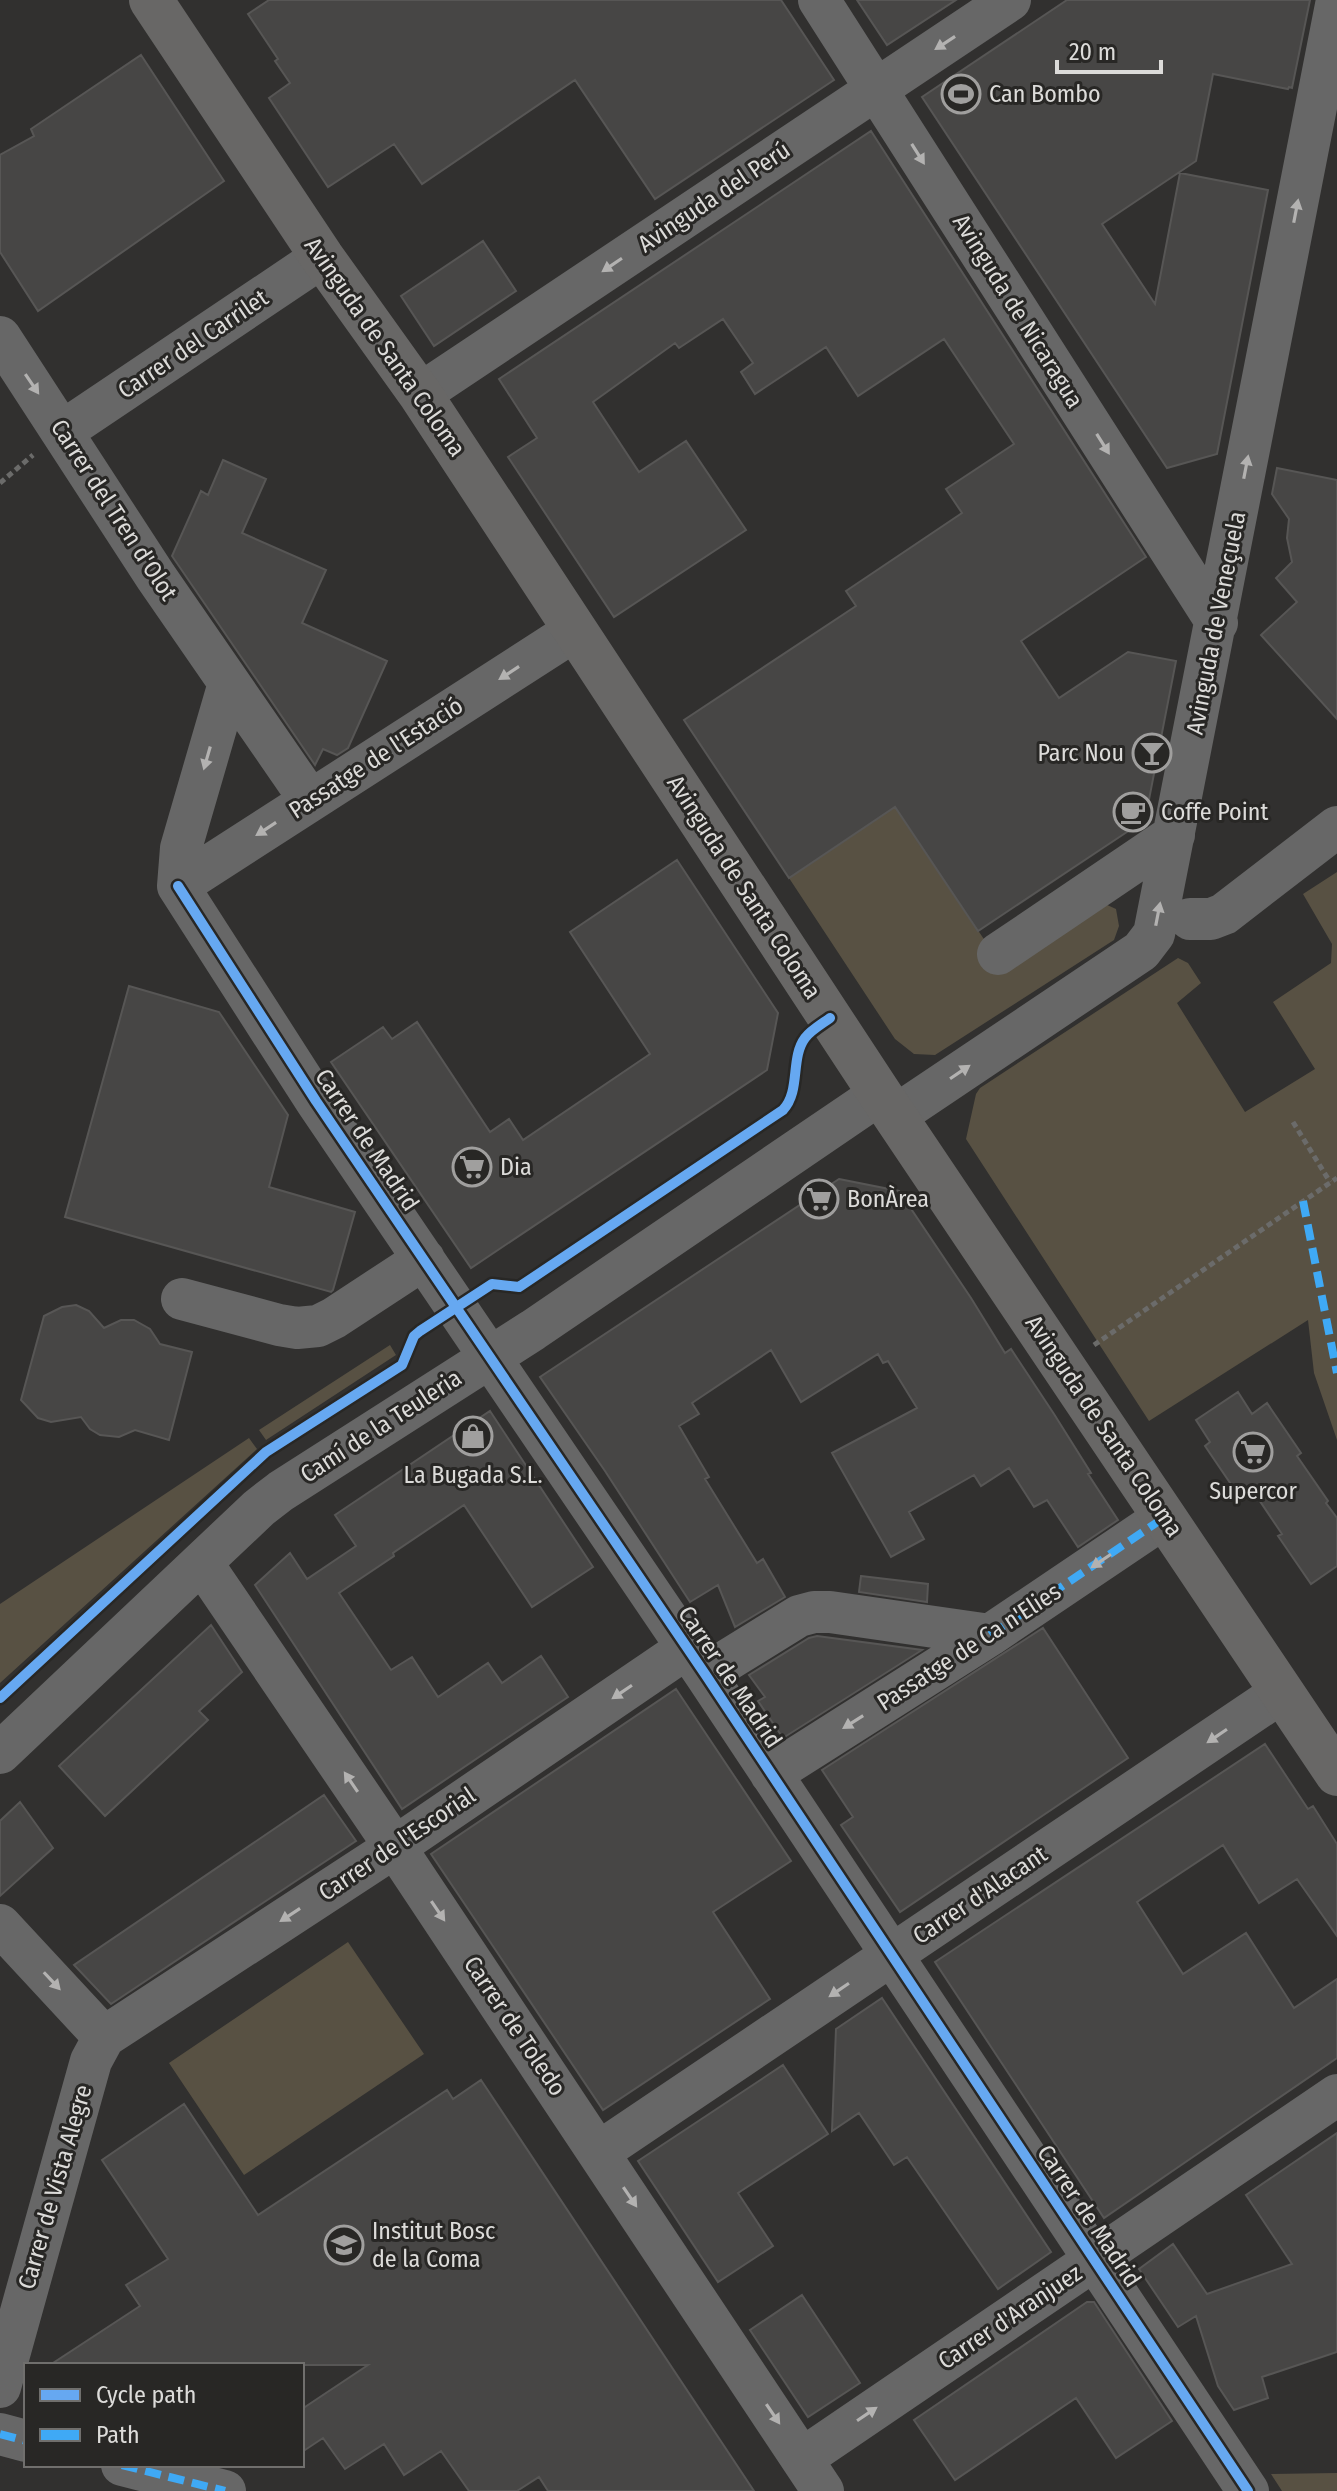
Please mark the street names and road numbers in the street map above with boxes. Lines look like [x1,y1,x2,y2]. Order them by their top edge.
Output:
street label: Avinguda del Perú [633,136,795,258]
street label: Avinguda de Nicaragua [947,209,1089,413]
street label: Avinguda de Santa Coloma [299,232,471,462]
street label: Carrer del Carrilet [113,283,273,404]
street label: Carrer del Tren d'Olot [45,414,183,606]
street label: Avinguda de Veneçuela [1181,509,1251,737]
street label: Passatge de l'Estació [284,691,468,825]
street label: Avinguda de Santa Coloma [661,770,827,1004]
street label: Carrer de Madrid [309,1064,425,1216]
street label: Avinguda de Santa Coloma [1019,1310,1189,1542]
street label: Camí de la Teuleria [295,1364,467,1488]
street label: Passatge de Ca n'Elies [872,1577,1066,1717]
street label: Carrer de Madrid [672,1601,788,1753]
street label: Carrer de l'Escorial [313,1781,481,1907]
street label: Carrer d'Alacant [908,1840,1052,1950]
street label: Carrer de Toledo [458,1951,572,2101]
street label: Carrer de Vista Alegre [12,2082,98,2292]
street label: Carrer de Madrid [1031,2140,1147,2292]
street label: Carrer d'Aranjuez [933,2259,1087,2375]

